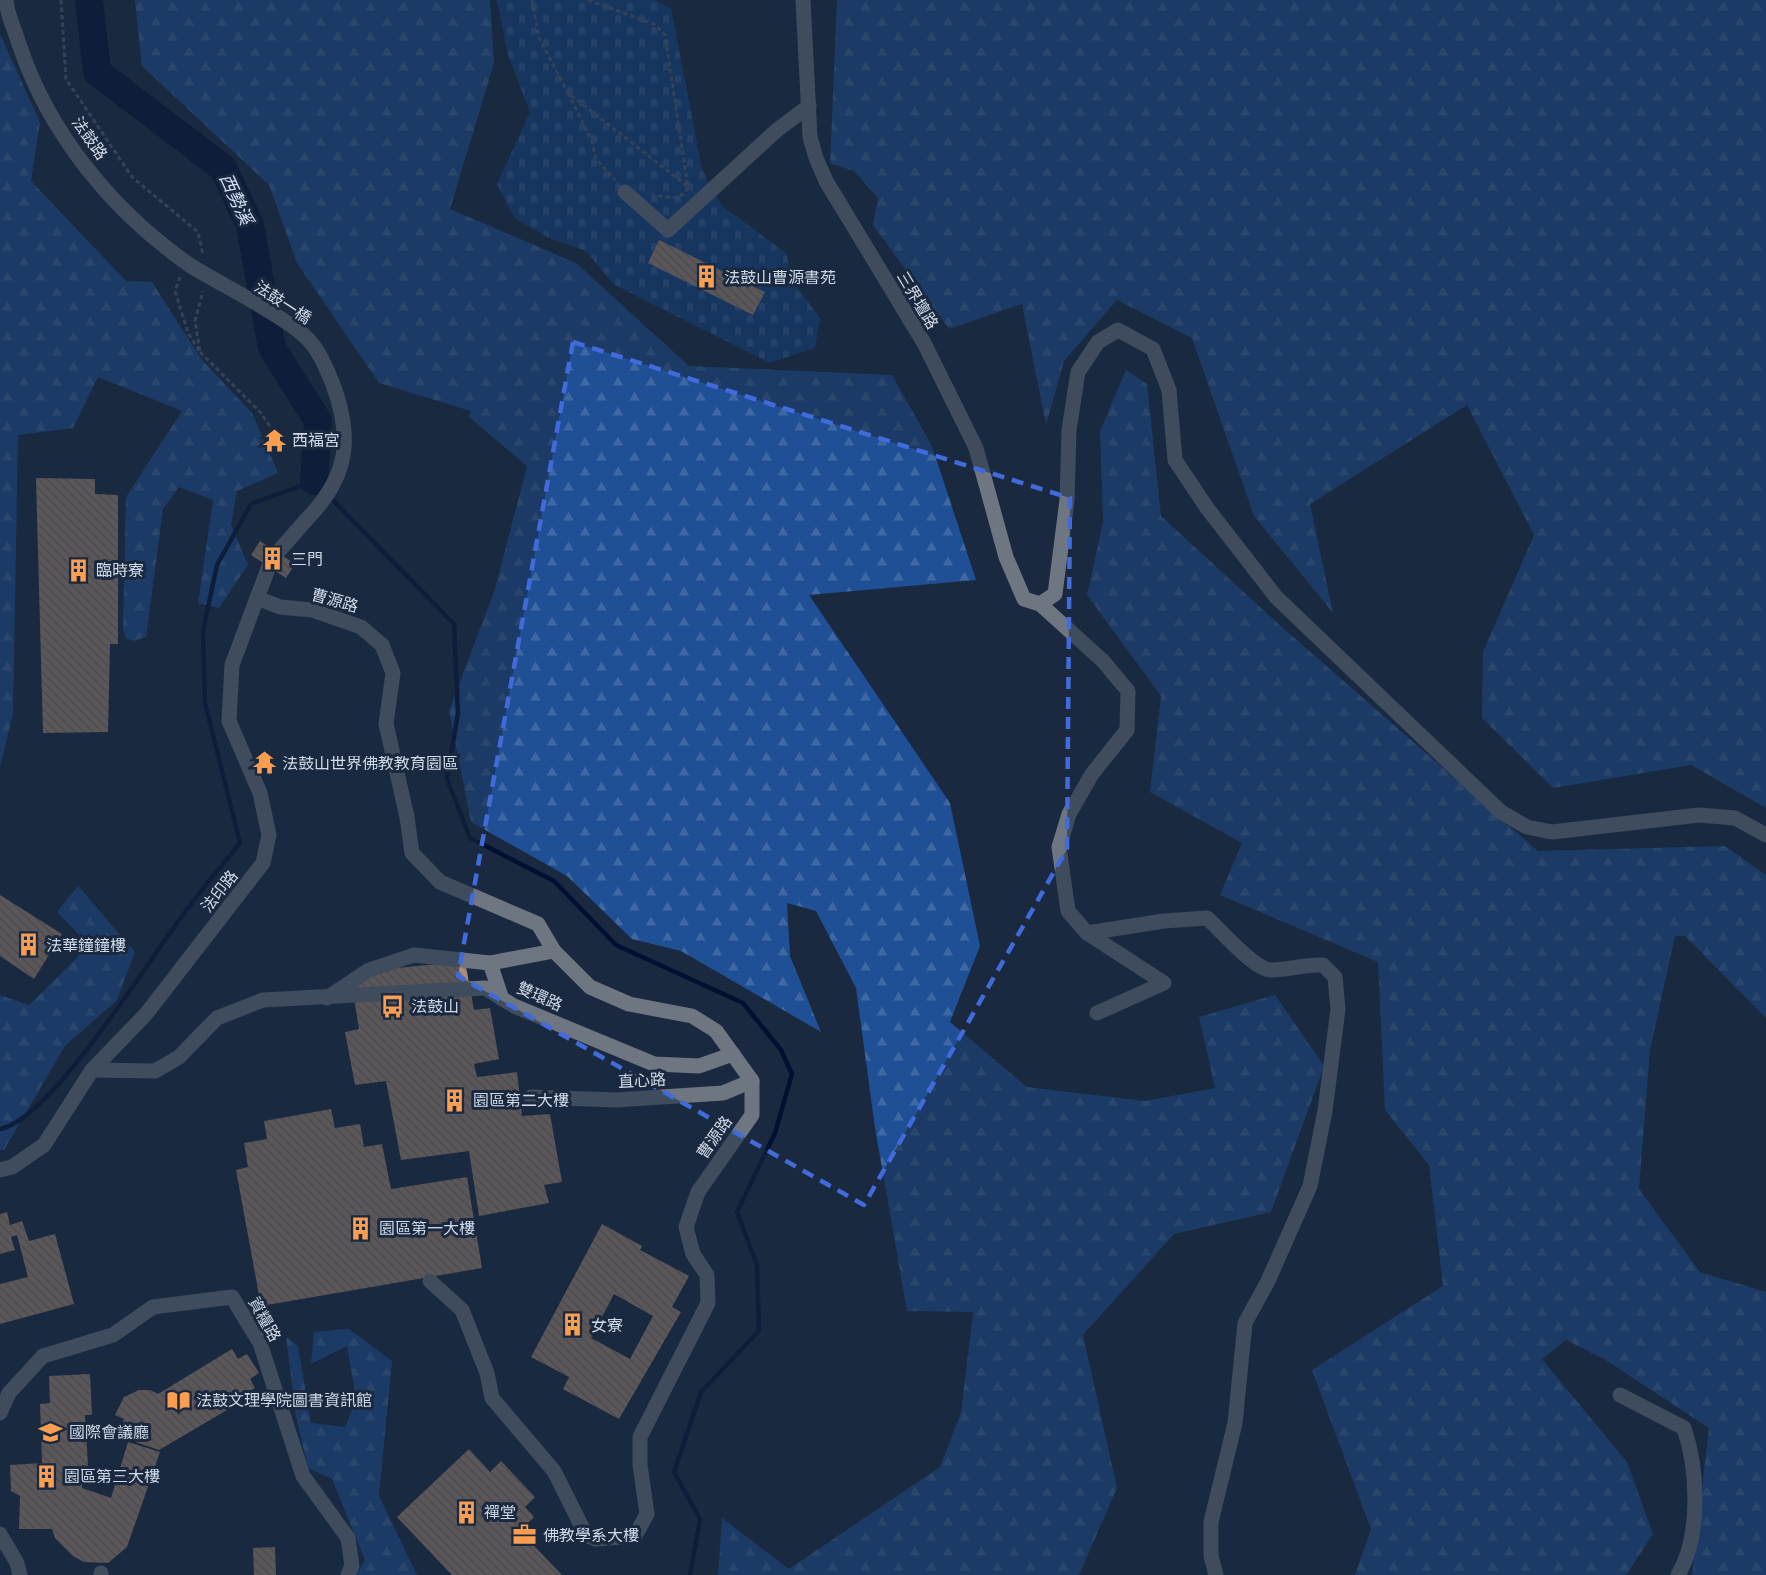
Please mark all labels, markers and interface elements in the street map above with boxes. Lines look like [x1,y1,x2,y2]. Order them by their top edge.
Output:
street label: 法鼓路 [67,111,114,164]
water label: 西勢溪 [214,168,262,231]
building icon: 法鼓山曹源書苑 [693,264,719,290]
place label: 法鼓山曹源書苑 [724,264,836,288]
street label: 三界壇路 [892,266,946,333]
street label: 法鼓一橋 [250,274,317,329]
temple icon: 西福宮 [261,427,287,453]
place label: 西福宮 [292,427,340,451]
building icon: 三門 [260,546,286,572]
place label: 三門 [291,546,323,570]
building icon: 臨時寮 [65,557,91,583]
place label: 臨時寮 [96,557,144,581]
street label: 曹源路 [309,581,362,617]
temple icon: 法鼓山世界佛教教育園區 [251,750,277,776]
place label: 法鼓山世界佛教教育園區 [282,750,458,774]
street label: 法印路 [194,864,242,917]
building icon: 法華鐘鐘樓 [15,932,41,958]
place label: 法華鐘鐘樓 [46,932,126,956]
street label: 雙環路 [514,974,567,1016]
bus stop icon: 法鼓山 [380,993,406,1019]
place label: 法鼓山 [411,993,459,1017]
street label: 直心路 [617,1066,667,1092]
building icon: 園區第二大樓 [442,1087,468,1113]
place label: 園區第二大樓 [473,1087,569,1111]
street label: 曹源路 [690,1110,737,1163]
building icon: 園區第一大樓 [348,1215,374,1241]
place label: 園區第一大樓 [379,1215,475,1239]
street label: 資糧路 [244,1292,288,1345]
building icon: 女寮 [560,1312,586,1338]
place label: 女寮 [591,1312,623,1336]
library icon: 法鼓文理學院圖書資訊館 [165,1387,191,1413]
place label: 法鼓文理學院圖書資訊館 [196,1387,372,1411]
school or university icon: 國際會議廳 [38,1419,64,1445]
place label: 國際會議廳 [69,1419,149,1443]
building icon: 園區第三大樓 [33,1463,59,1489]
place label: 園區第三大樓 [64,1463,160,1487]
building icon: 禪堂 [453,1499,479,1525]
place label: 禪堂 [484,1499,516,1523]
office icon: 佛教學系大樓 [512,1522,538,1548]
place label: 佛教學系大樓 [543,1522,639,1546]

